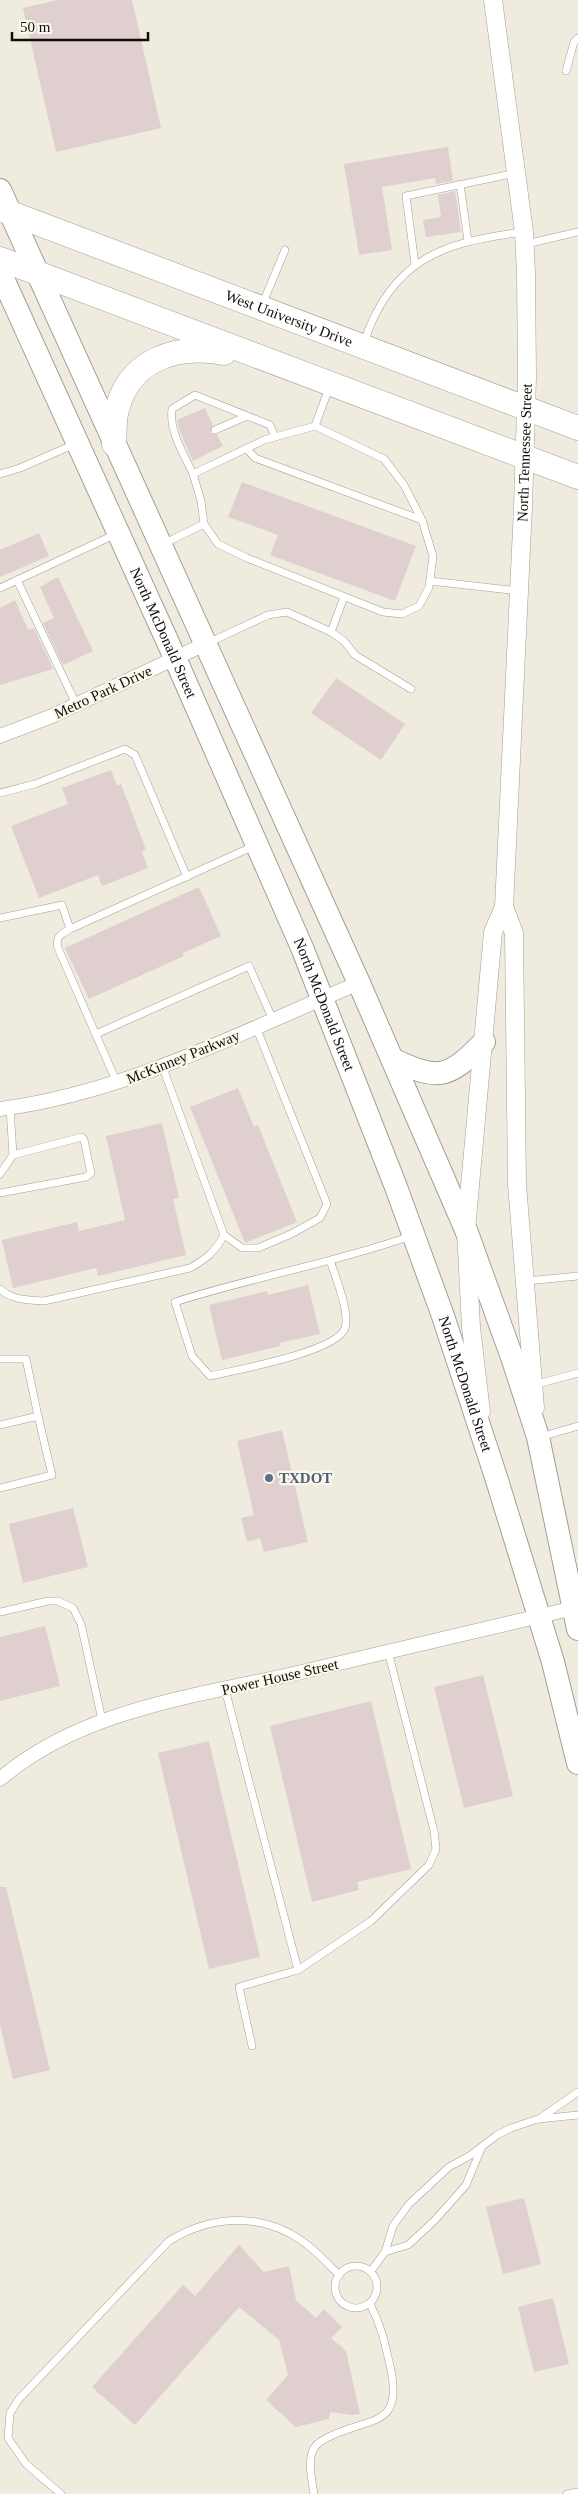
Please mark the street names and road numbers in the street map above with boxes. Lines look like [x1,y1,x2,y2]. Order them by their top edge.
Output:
street label: West University Drive [223,287,355,350]
street label: North Tennessee Street [514,382,535,522]
street label: North McDonald Street [127,565,200,701]
street label: Metro Park Drive [52,662,155,722]
street label: North McDonald Street [291,935,358,1074]
street label: McKinney Parkway [124,1027,242,1087]
street label: North McDonald Street [436,1314,495,1454]
street label: Power House Street [220,1656,341,1698]

